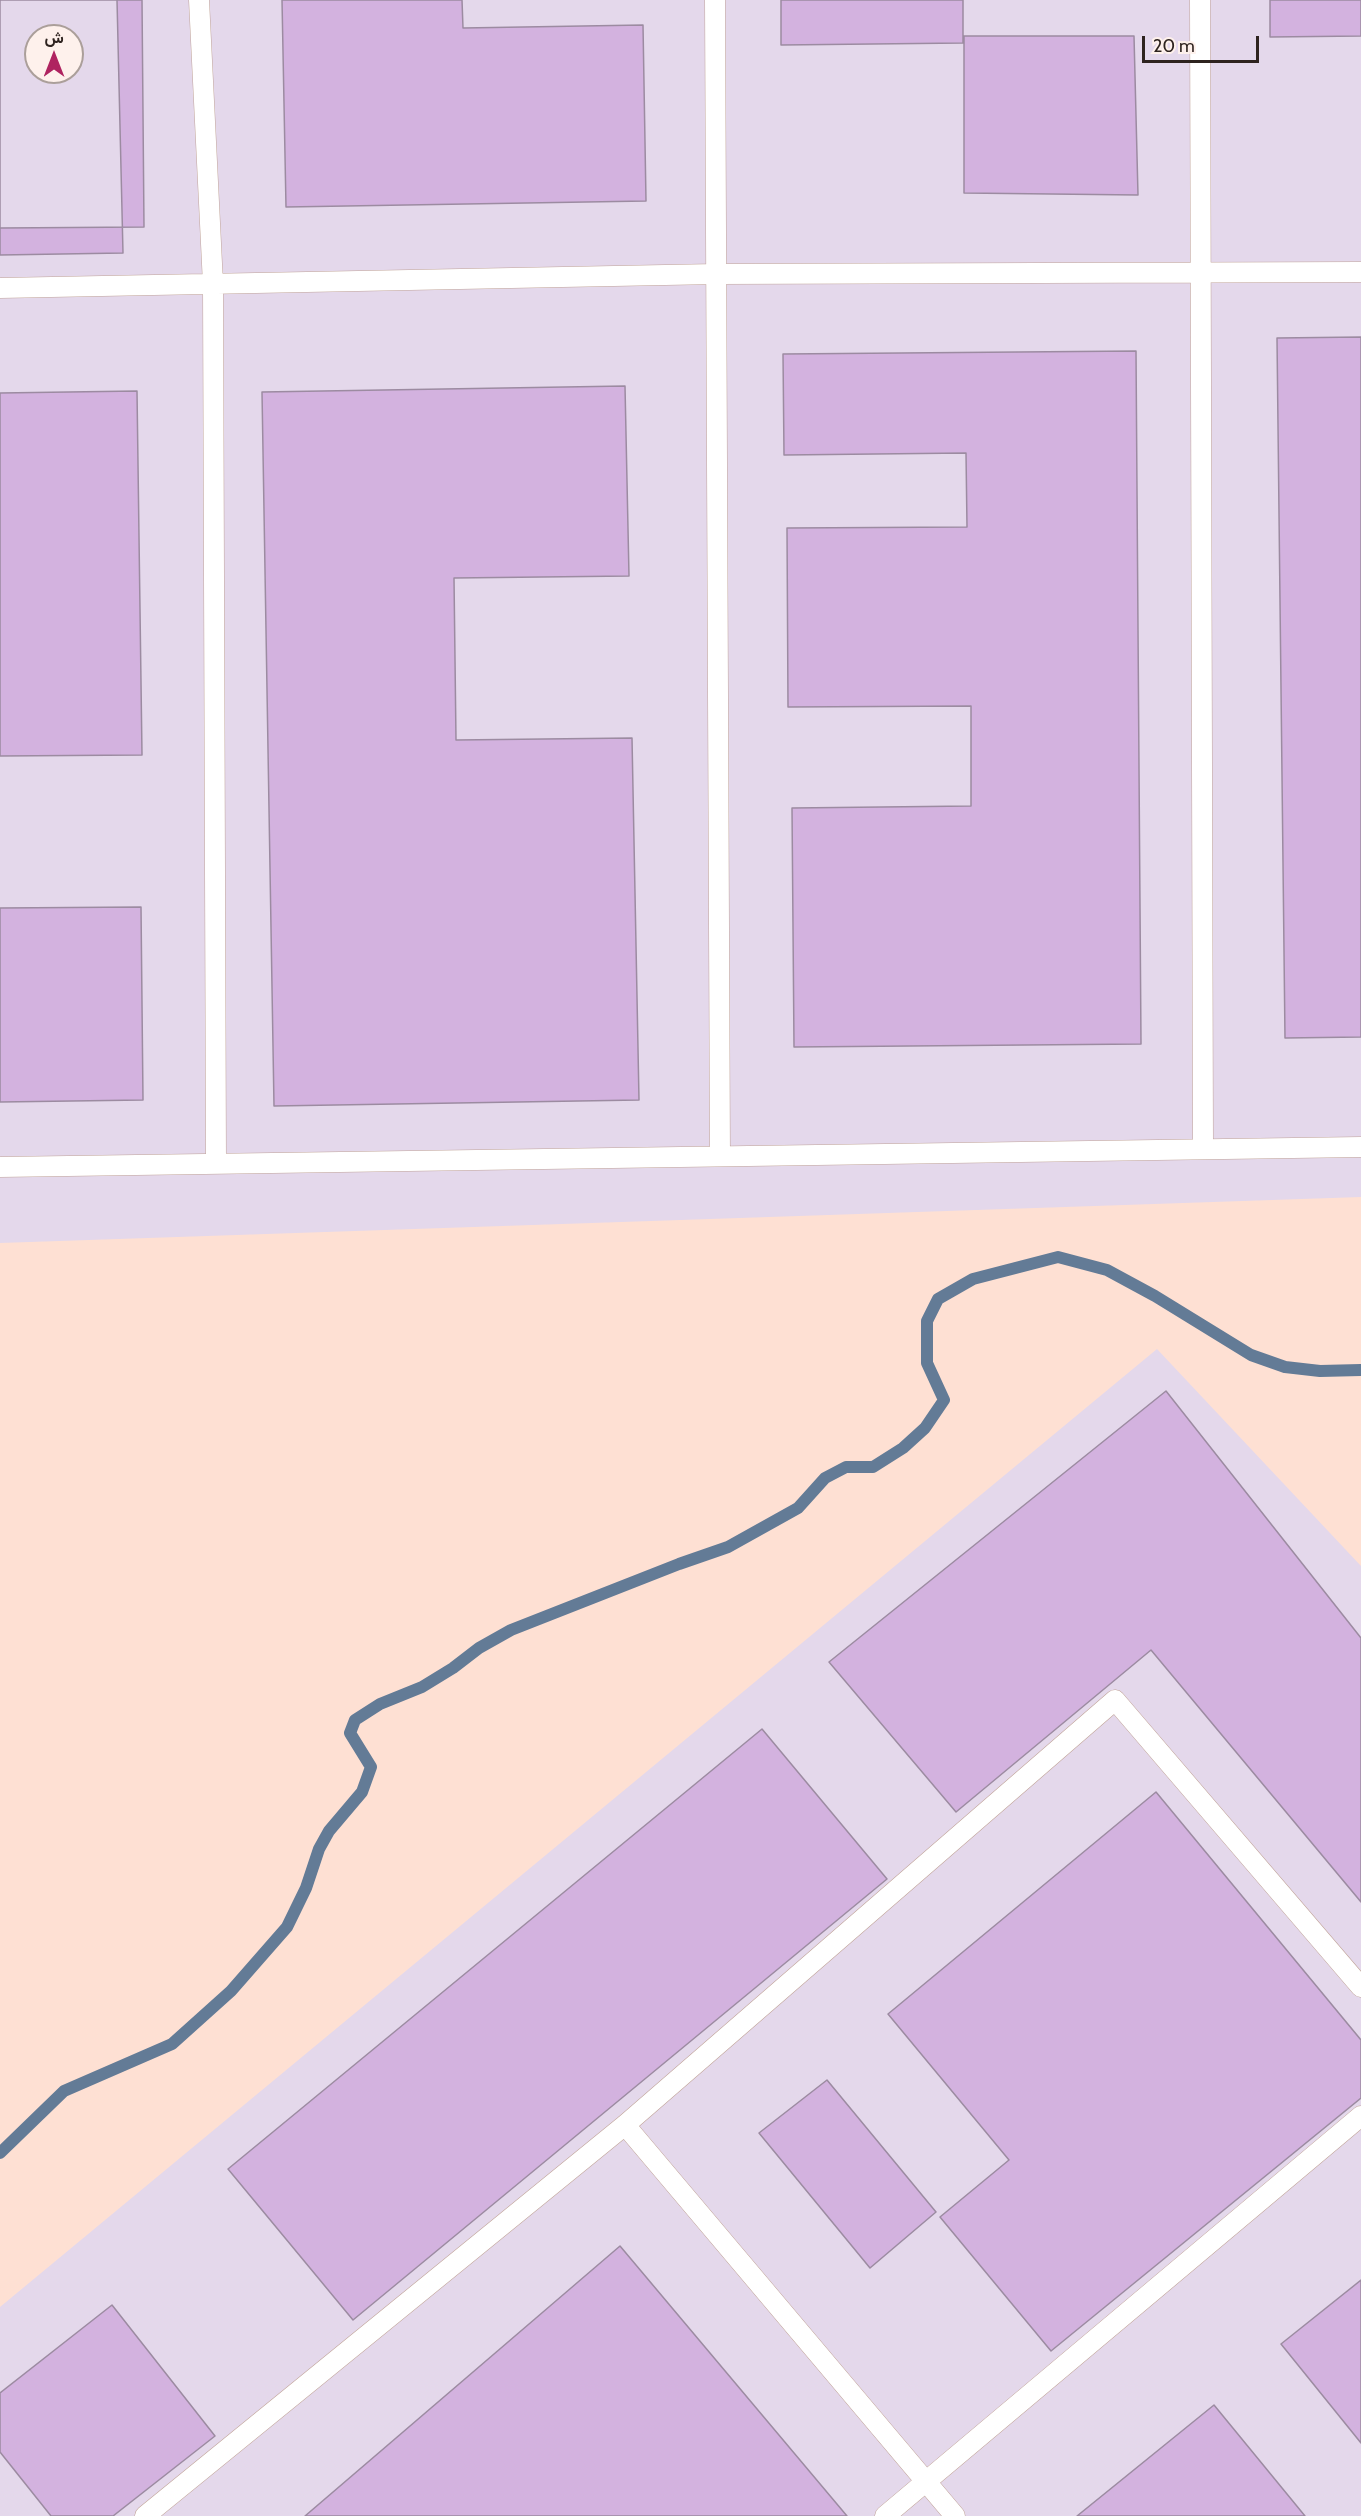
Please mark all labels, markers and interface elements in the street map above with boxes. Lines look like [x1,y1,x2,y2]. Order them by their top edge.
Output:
north arrow [24,24,84,84]
scale bar [1145,24,1262,62]
text: ش [44,28,64,47]
text: 20 m [1153,35,1195,57]

